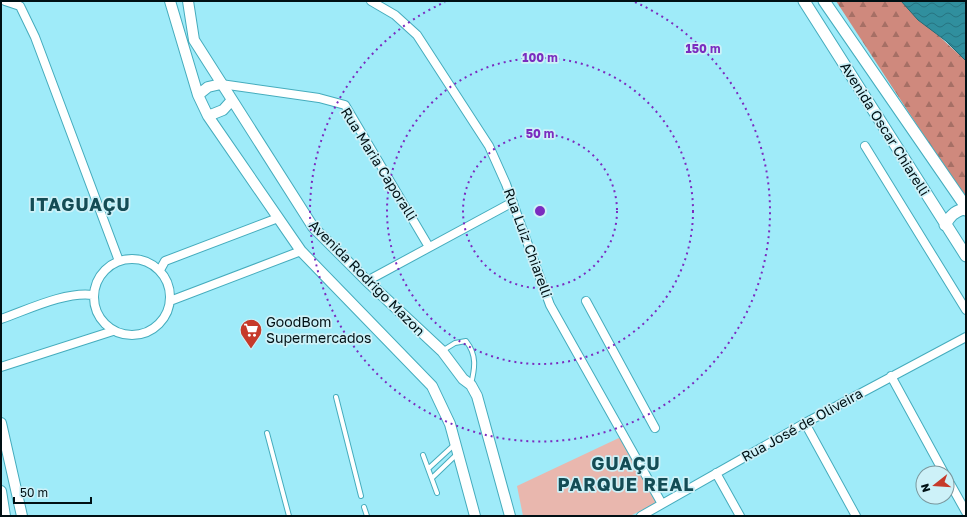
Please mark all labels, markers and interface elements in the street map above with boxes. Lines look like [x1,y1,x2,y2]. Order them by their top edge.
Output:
text: 150 m [686,41,720,56]
text: 100 m [522,50,558,65]
street label: Avenida Oscar Chiarelli [837,59,934,199]
street label: Rua Maria Caporalli [338,104,421,223]
text: 50 m [526,126,554,141]
street label: Rua Luiz Chiarelli [501,186,556,300]
district label: ITAGUAÇU [29,193,131,215]
centre of rings [533,204,547,218]
street label: Avenida Rodrigo Mazon [306,216,429,339]
place label: GoodBom Supermercados [266,313,371,346]
supermarket icon: GoodBom Supermercados [238,317,264,350]
street label: Rua José de Oliveira [738,384,865,465]
district label: GUAÇU PARQUE REAL [558,452,694,495]
north arrow [915,465,955,505]
scale bar [14,479,91,505]
text: N [918,482,932,494]
text: 50 m [20,485,48,500]

